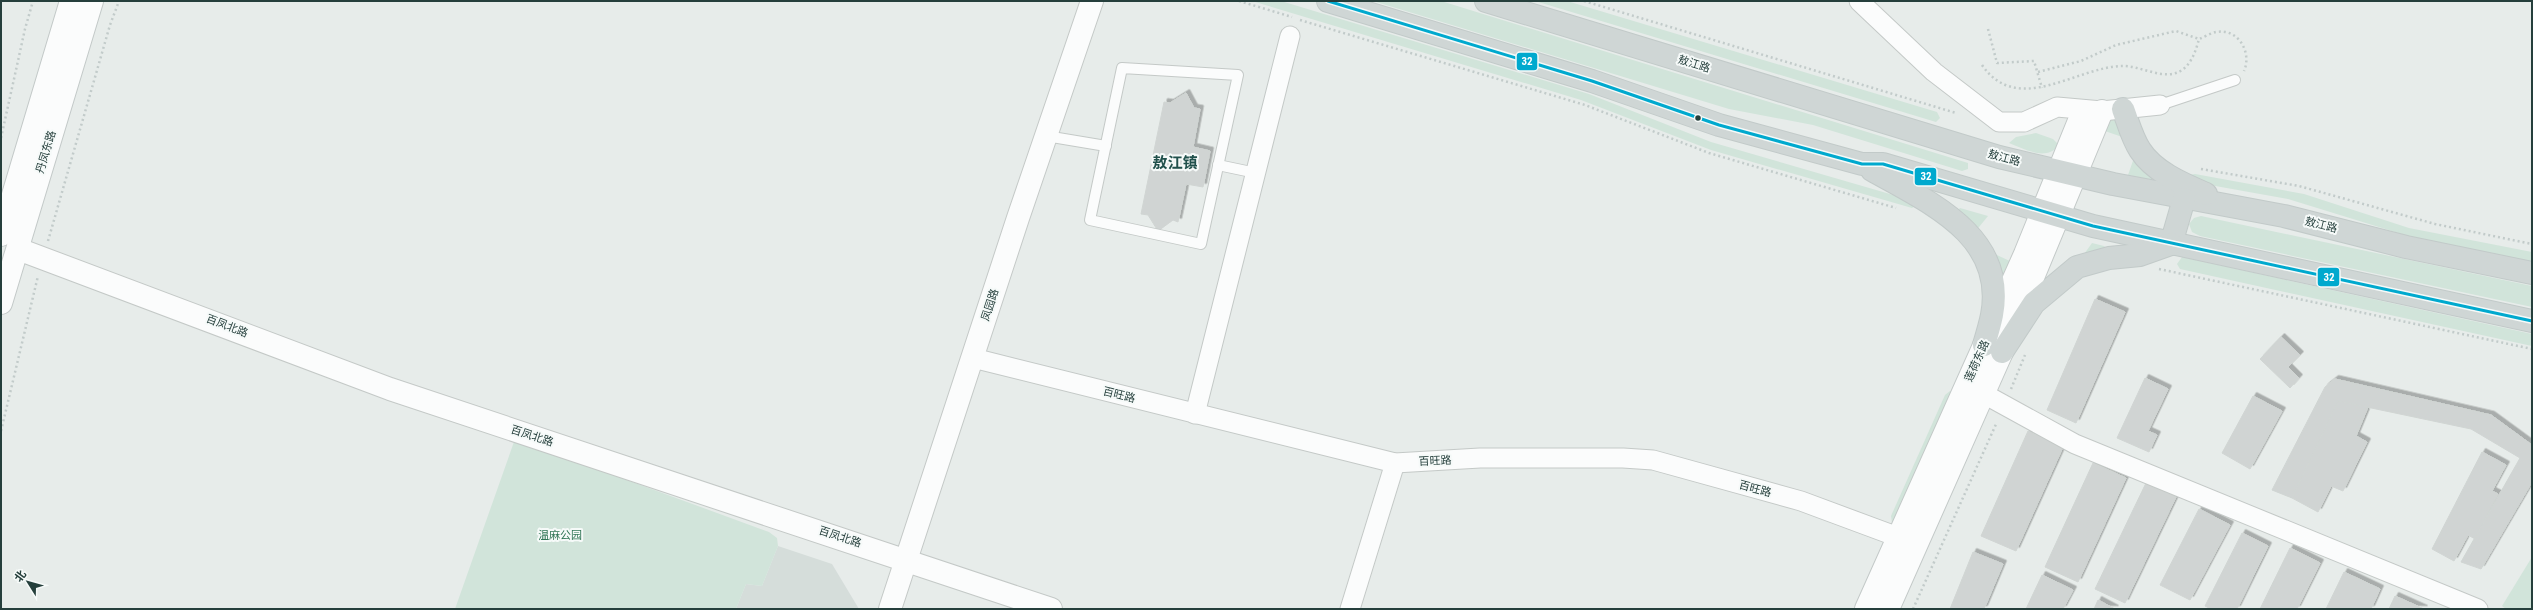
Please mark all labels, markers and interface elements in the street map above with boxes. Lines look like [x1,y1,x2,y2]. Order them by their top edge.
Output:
line badge: 32 [1516,52,1538,71]
street label: 敖江路 [1676,53,1712,75]
text: 32 [1521,55,1533,68]
unlabelled marker [1693,113,1703,123]
street label: 丹凤东路 [33,129,59,175]
street label: 敖江路 [1986,147,2022,169]
district label: 敖江镇 [1152,154,1198,172]
line badge: 32 [1914,167,1937,186]
text: 32 [1920,170,1932,183]
street label: 敖江路 [2303,215,2339,235]
line badge: 32 [2317,267,2340,287]
text: 32 [2323,271,2335,284]
street label: 凤园路 [979,287,1001,323]
street label: 百凤北路 [204,312,250,340]
street label: 莲荷东路 [1962,338,1992,384]
street label: 百旺路 [1101,385,1137,405]
street label: 百凤北路 [509,423,555,449]
street label: 百旺路 [1418,454,1452,468]
street label: 百旺路 [1737,478,1773,500]
street label: 百凤北路 [817,524,863,550]
park label: 温麻公园 [538,529,582,542]
north arrow [8,562,48,602]
text: 北 [12,568,29,585]

